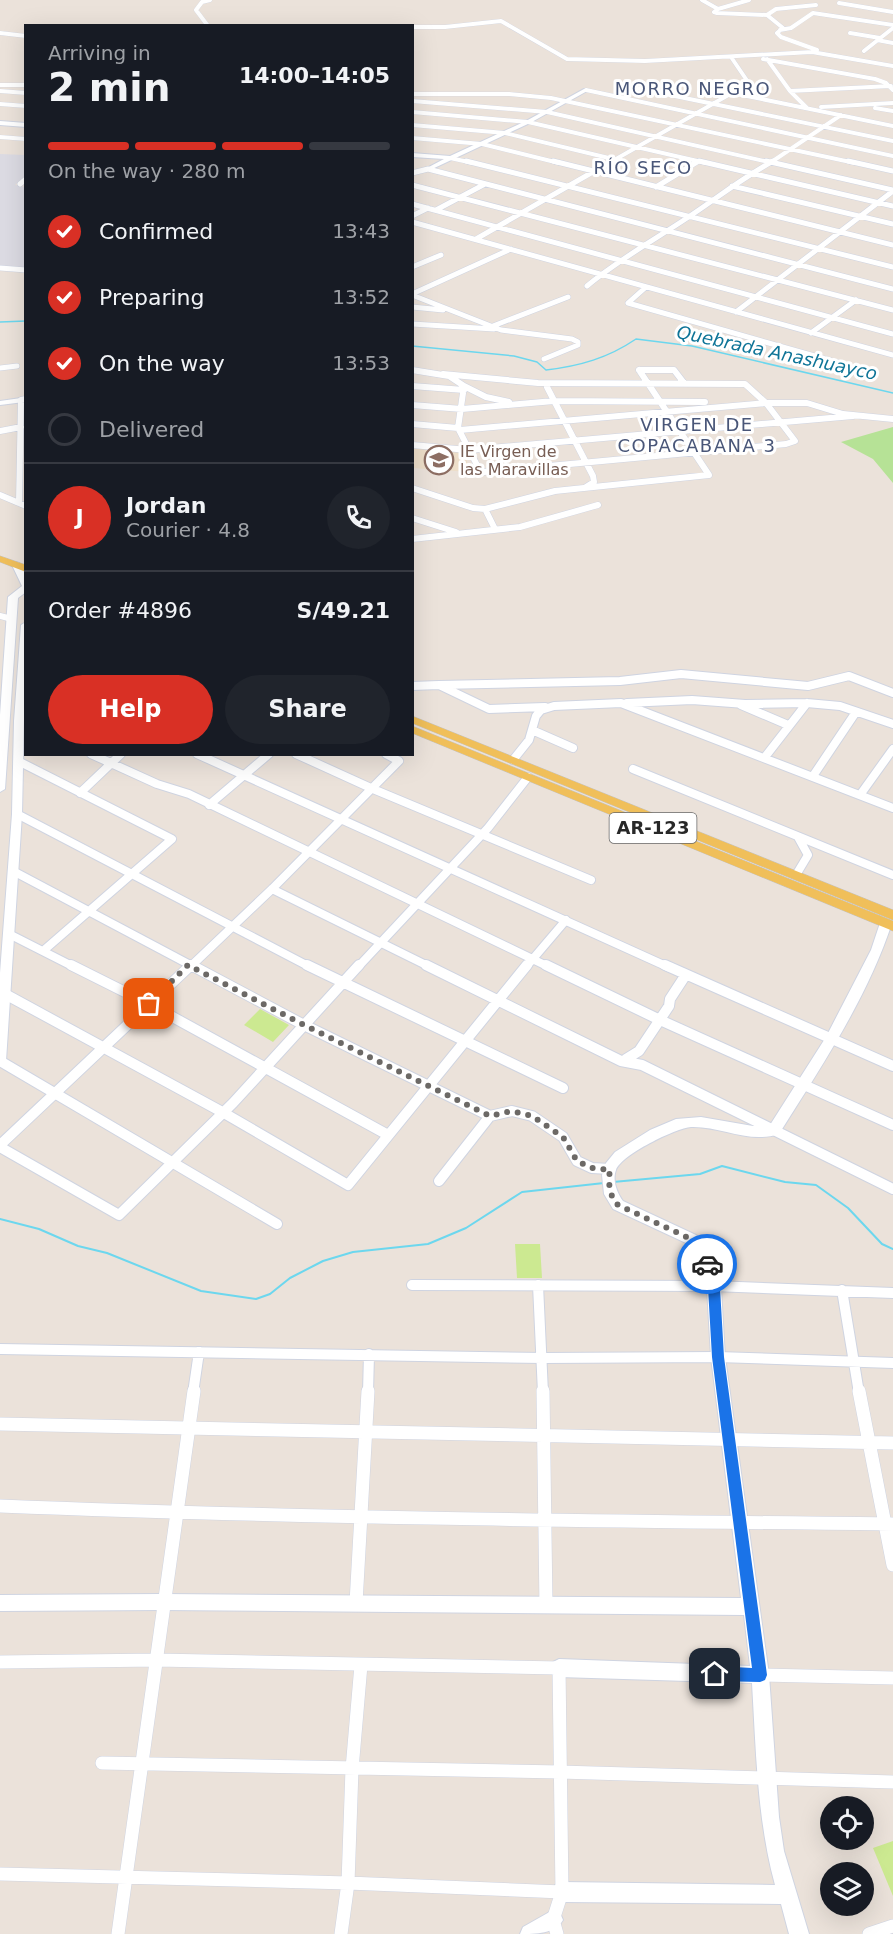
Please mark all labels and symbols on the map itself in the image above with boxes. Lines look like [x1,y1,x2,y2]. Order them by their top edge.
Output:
district label: MORRO NEGRO [615,78,771,99]
district label: RÍO SECO [593,157,693,178]
water label: Quebrada Anashuayco [675,321,879,384]
district label: VIRGEN DE COPACABANA 3 [618,414,776,456]
place label: IE Virgen de las Maravillas [460,442,569,479]
school or university icon: IE Virgen de las Maravillas [423,444,455,476]
road number: AR-123 [610,813,696,843]
pin [123,978,174,1029]
courier [677,1234,737,1294]
pin [689,1648,740,1699]

